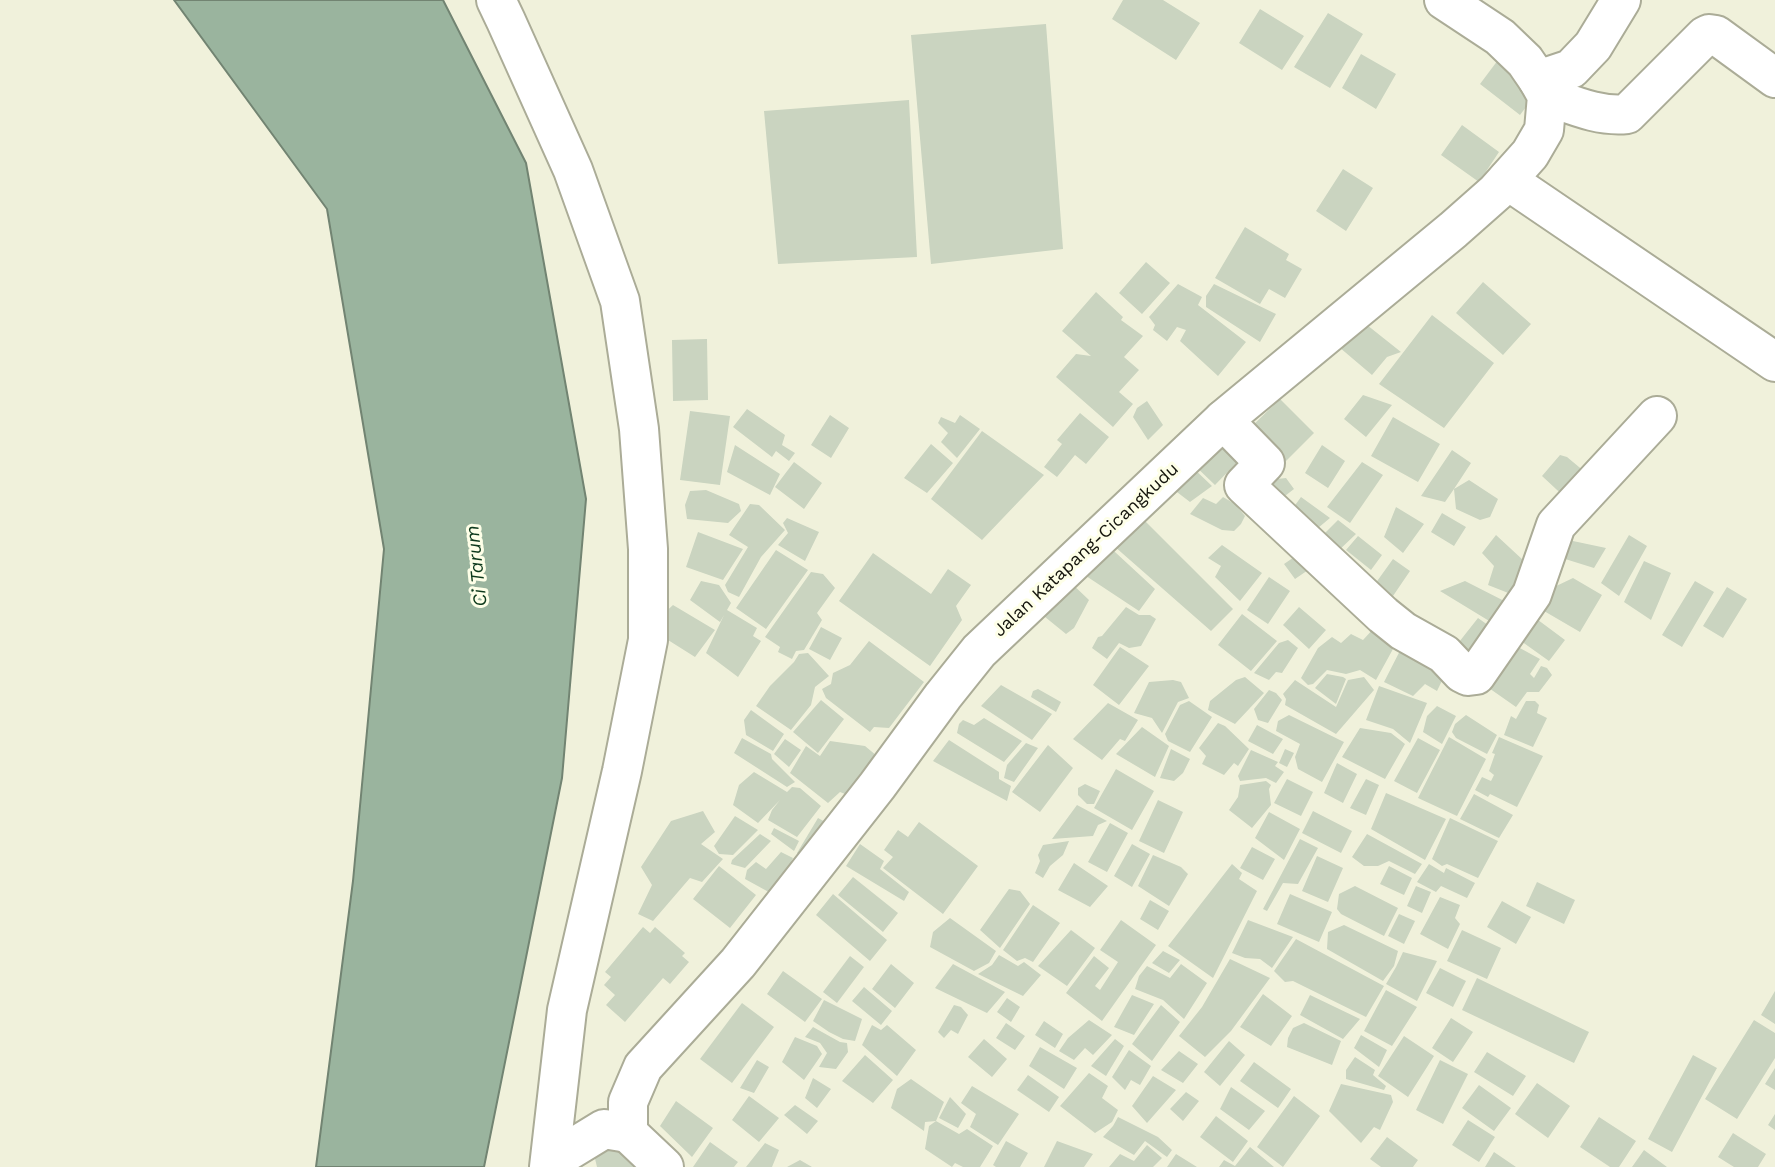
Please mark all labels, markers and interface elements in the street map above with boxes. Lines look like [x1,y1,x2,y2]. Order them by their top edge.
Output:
street label: Jalan Katapang-Cicangkudu [989,458,1183,642]
water label: Ci Tarum [461,524,493,608]

